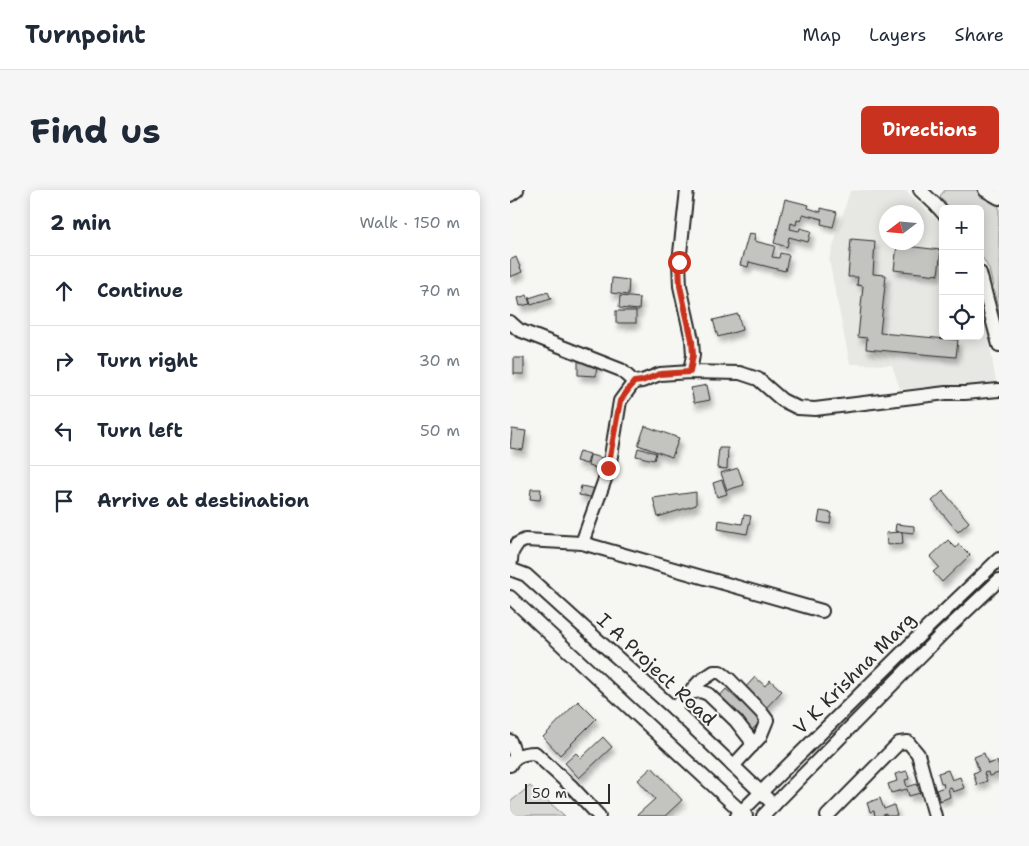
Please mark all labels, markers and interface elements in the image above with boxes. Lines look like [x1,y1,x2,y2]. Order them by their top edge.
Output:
text: Turnpoint [25,19,146,51]
text: Map [803,23,841,47]
text: Layers [869,23,926,47]
text: Share [954,23,1004,47]
button: Directions [861,106,999,154]
text: Find us [30,107,161,154]
north arrow [879,205,924,250]
map controls [939,205,984,340]
button: + [939,205,984,250]
text: 2 min [50,209,111,237]
text: Walk · 150 m [359,212,460,233]
button: − [939,250,984,295]
route start [668,251,691,274]
icon: ahead [50,277,78,305]
text: Continue [97,278,183,303]
text: 70 m [419,280,460,301]
button: locate [939,295,984,340]
icon: right [50,347,78,375]
text: Turn right [97,348,198,373]
text: 30 m [419,350,460,371]
icon: left [50,417,78,445]
text: Turn left [97,418,183,443]
text: 50 m [420,420,460,441]
route end [597,457,620,480]
icon: arrive [50,487,78,515]
text: Arrive at destination [97,488,309,513]
street label: V K Krishna Marg [788,607,921,740]
street label: I A Project Road [592,608,722,731]
scale bar [525,781,610,804]
text: 50 m [532,784,567,802]

